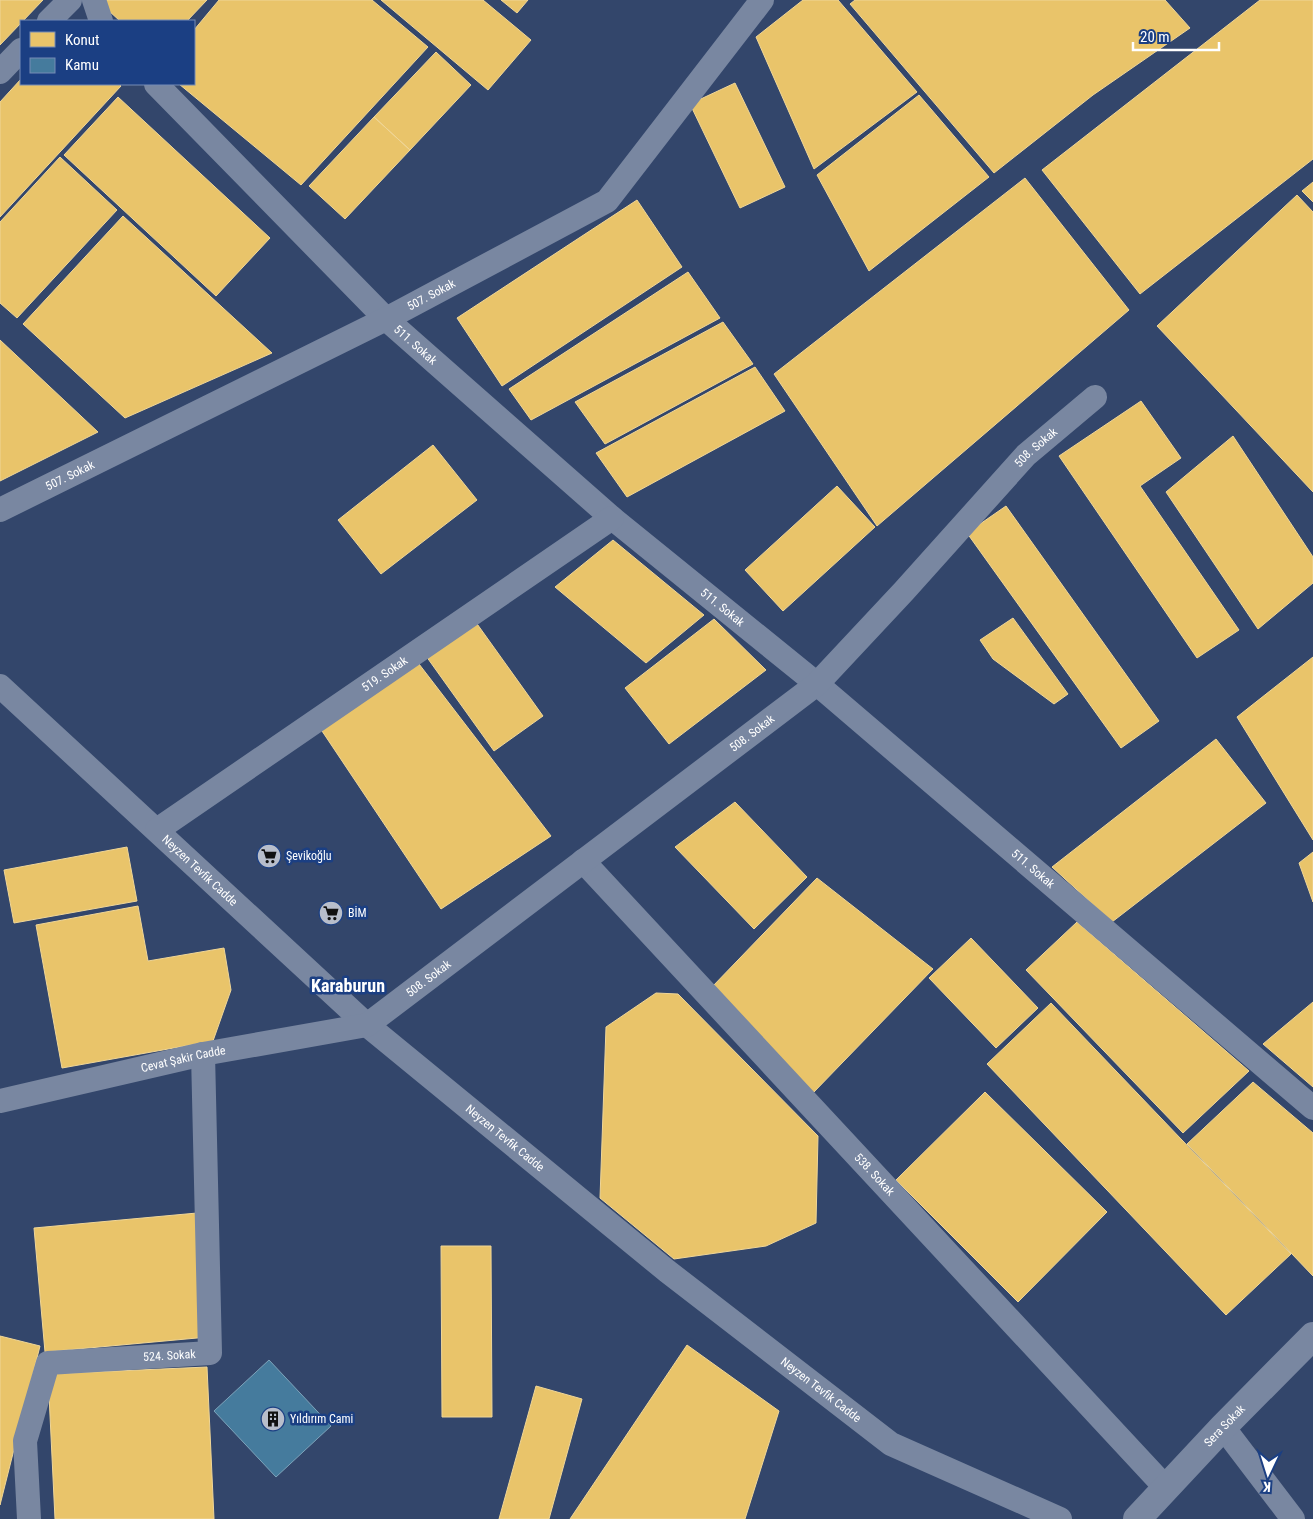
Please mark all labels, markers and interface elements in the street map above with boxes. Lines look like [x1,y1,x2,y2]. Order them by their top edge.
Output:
legend [20,20,195,85]
scale bar [1133,20,1219,52]
text: 20 m [1140,28,1170,46]
text: Konut [65,31,99,49]
text: Kamu [65,56,99,74]
street label: 507. Sokak [405,276,458,313]
street label: 511. Sokak [391,322,440,368]
street label: 508. Sokak [1012,424,1061,470]
street label: 507. Sokak [43,457,97,493]
street label: 511. Sokak [698,585,748,630]
street label: 519. Sokak [359,653,411,695]
street label: 508. Sokak [727,711,778,755]
street label: Neyzen Tevfik Cadde [159,832,241,909]
supermarket icon: Şevikoğlu [256,843,282,869]
street label: 511. Sokak [1009,846,1058,892]
place label: Şevikoğlu [286,849,332,863]
supermarket icon: BİM [318,900,344,926]
place label: BİM [348,905,367,920]
street label: 508. Sokak [403,957,454,1000]
district label: Karaburun [311,975,385,996]
street label: Cevat Şakir Cadde [140,1043,227,1075]
street label: Neyzen Tevfik Cadde [463,1102,547,1175]
street label: 538. Sokak [851,1150,898,1199]
street label: 524. Sokak [143,1347,197,1364]
street label: Neyzen Tevfik Cadde [778,1354,864,1425]
street label: Sera Sokak [1201,1401,1248,1450]
building icon: Yıldırım Cami [260,1406,286,1432]
place label: Yıldırım Cami [290,1412,353,1426]
north arrow [1243,1449,1293,1499]
text: K [1262,1479,1272,1495]

